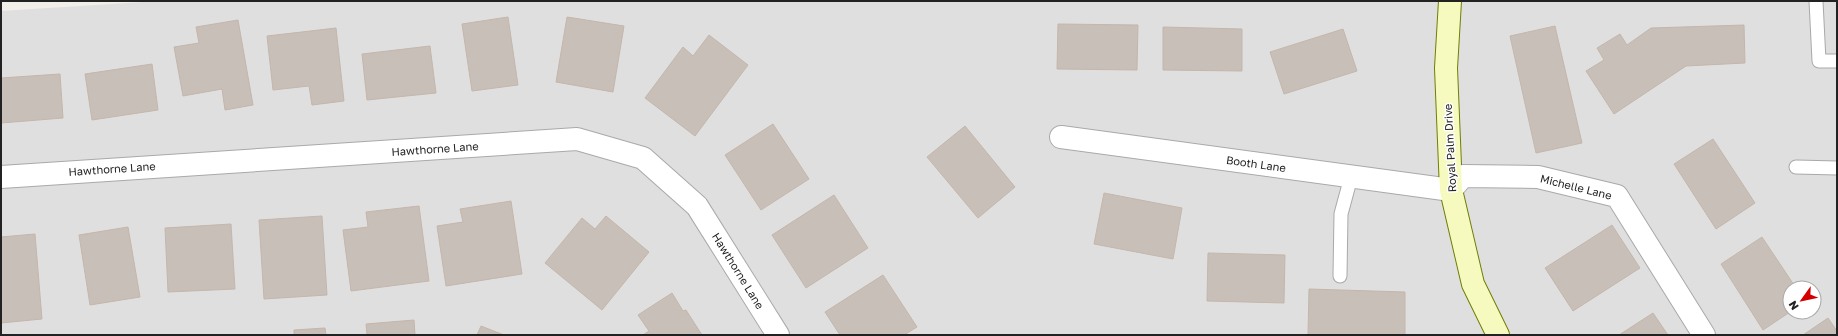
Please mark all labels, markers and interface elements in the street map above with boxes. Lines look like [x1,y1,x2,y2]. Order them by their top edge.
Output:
street label: Royal Palm Drive [1441,103,1458,193]
street label: Hawthorne Lane [391,139,479,158]
street label: Booth Lane [1225,153,1287,174]
street label: Hawthorne Lane [68,159,156,178]
street label: Michelle Lane [1539,171,1613,202]
street label: Hawthorne Lane [710,230,767,311]
north arrow [1782,280,1822,320]
text: N [1785,299,1801,313]

